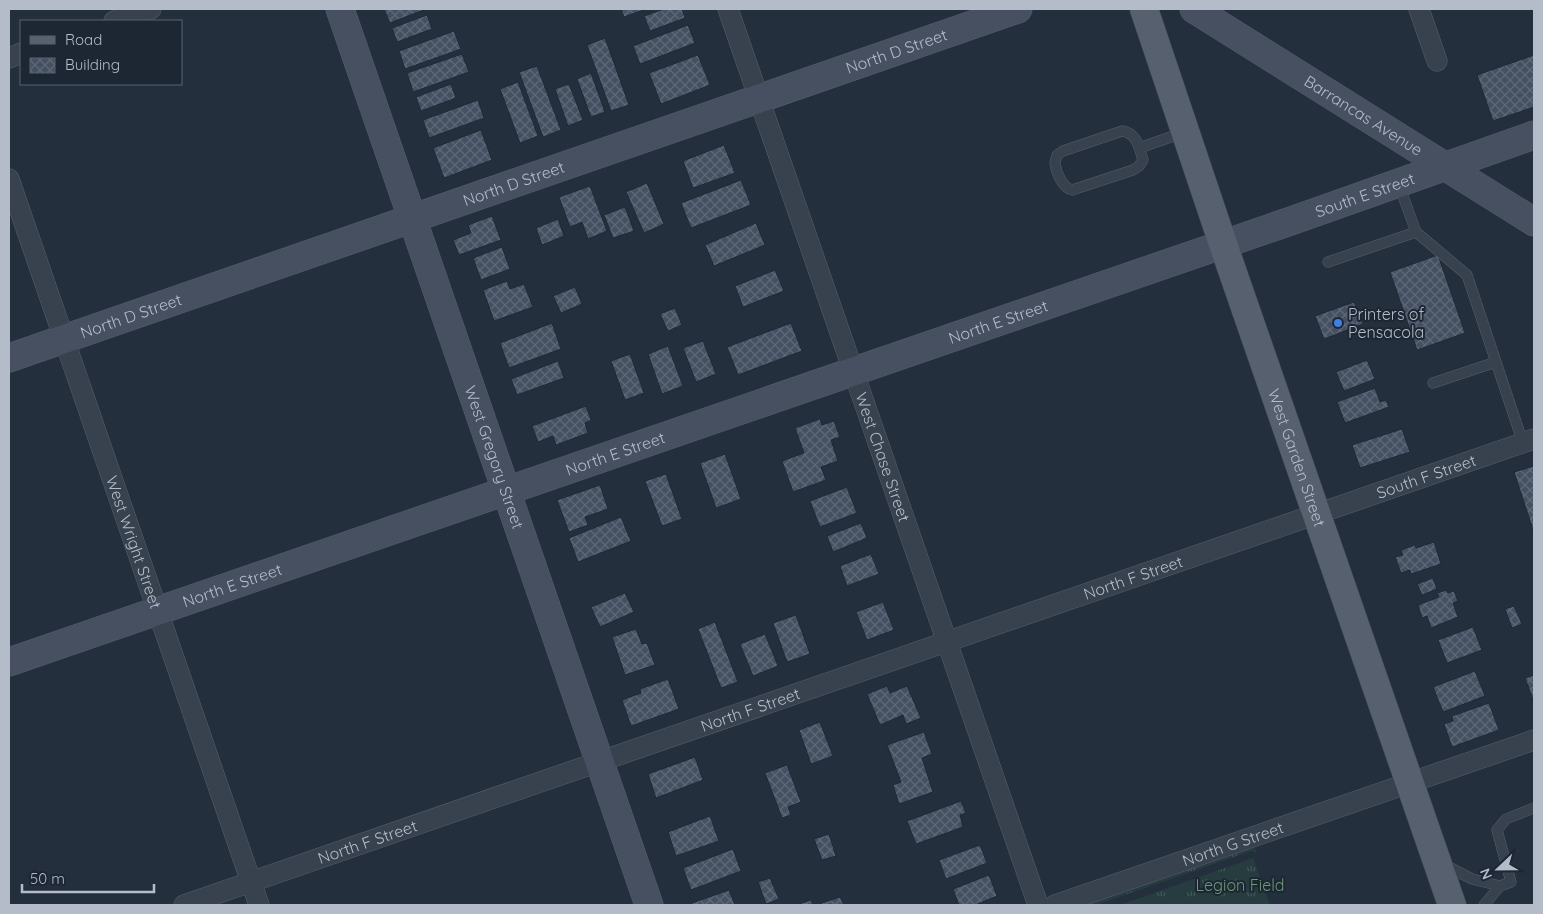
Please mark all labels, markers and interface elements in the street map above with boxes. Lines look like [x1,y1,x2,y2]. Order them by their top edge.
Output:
legend [20,20,182,85]
street label: North D Street [843,24,950,78]
text: Road [65,30,102,49]
text: Building [65,55,120,74]
street label: Barrancas Avenue [1301,71,1426,160]
street label: North D Street [460,157,567,210]
street label: South E Street [1312,168,1417,222]
street label: North D Street [78,289,184,343]
street label: North E Street [946,295,1050,348]
place label: Printers of Pensacola [1348,304,1424,342]
marker: Printers of Pensacola [1332,317,1344,329]
street label: West Gregory Street [461,383,528,531]
street label: West Garden Street [1264,386,1330,529]
street label: West Chase Street [851,390,915,524]
street label: North E Street [563,427,667,480]
street label: South F Street [1374,450,1478,503]
street label: West Wright Street [102,473,166,611]
street label: North F Street [1081,551,1185,604]
street label: North E Street [180,559,284,612]
street label: North F Street [698,683,802,736]
street label: North F Street [315,815,420,868]
street label: North G Street [1180,817,1286,870]
north arrow [1473,844,1523,894]
scale bar [22,862,155,894]
text: N [1476,866,1496,882]
text: 50 m [30,869,65,888]
park label: Legion Field [1196,875,1284,895]

